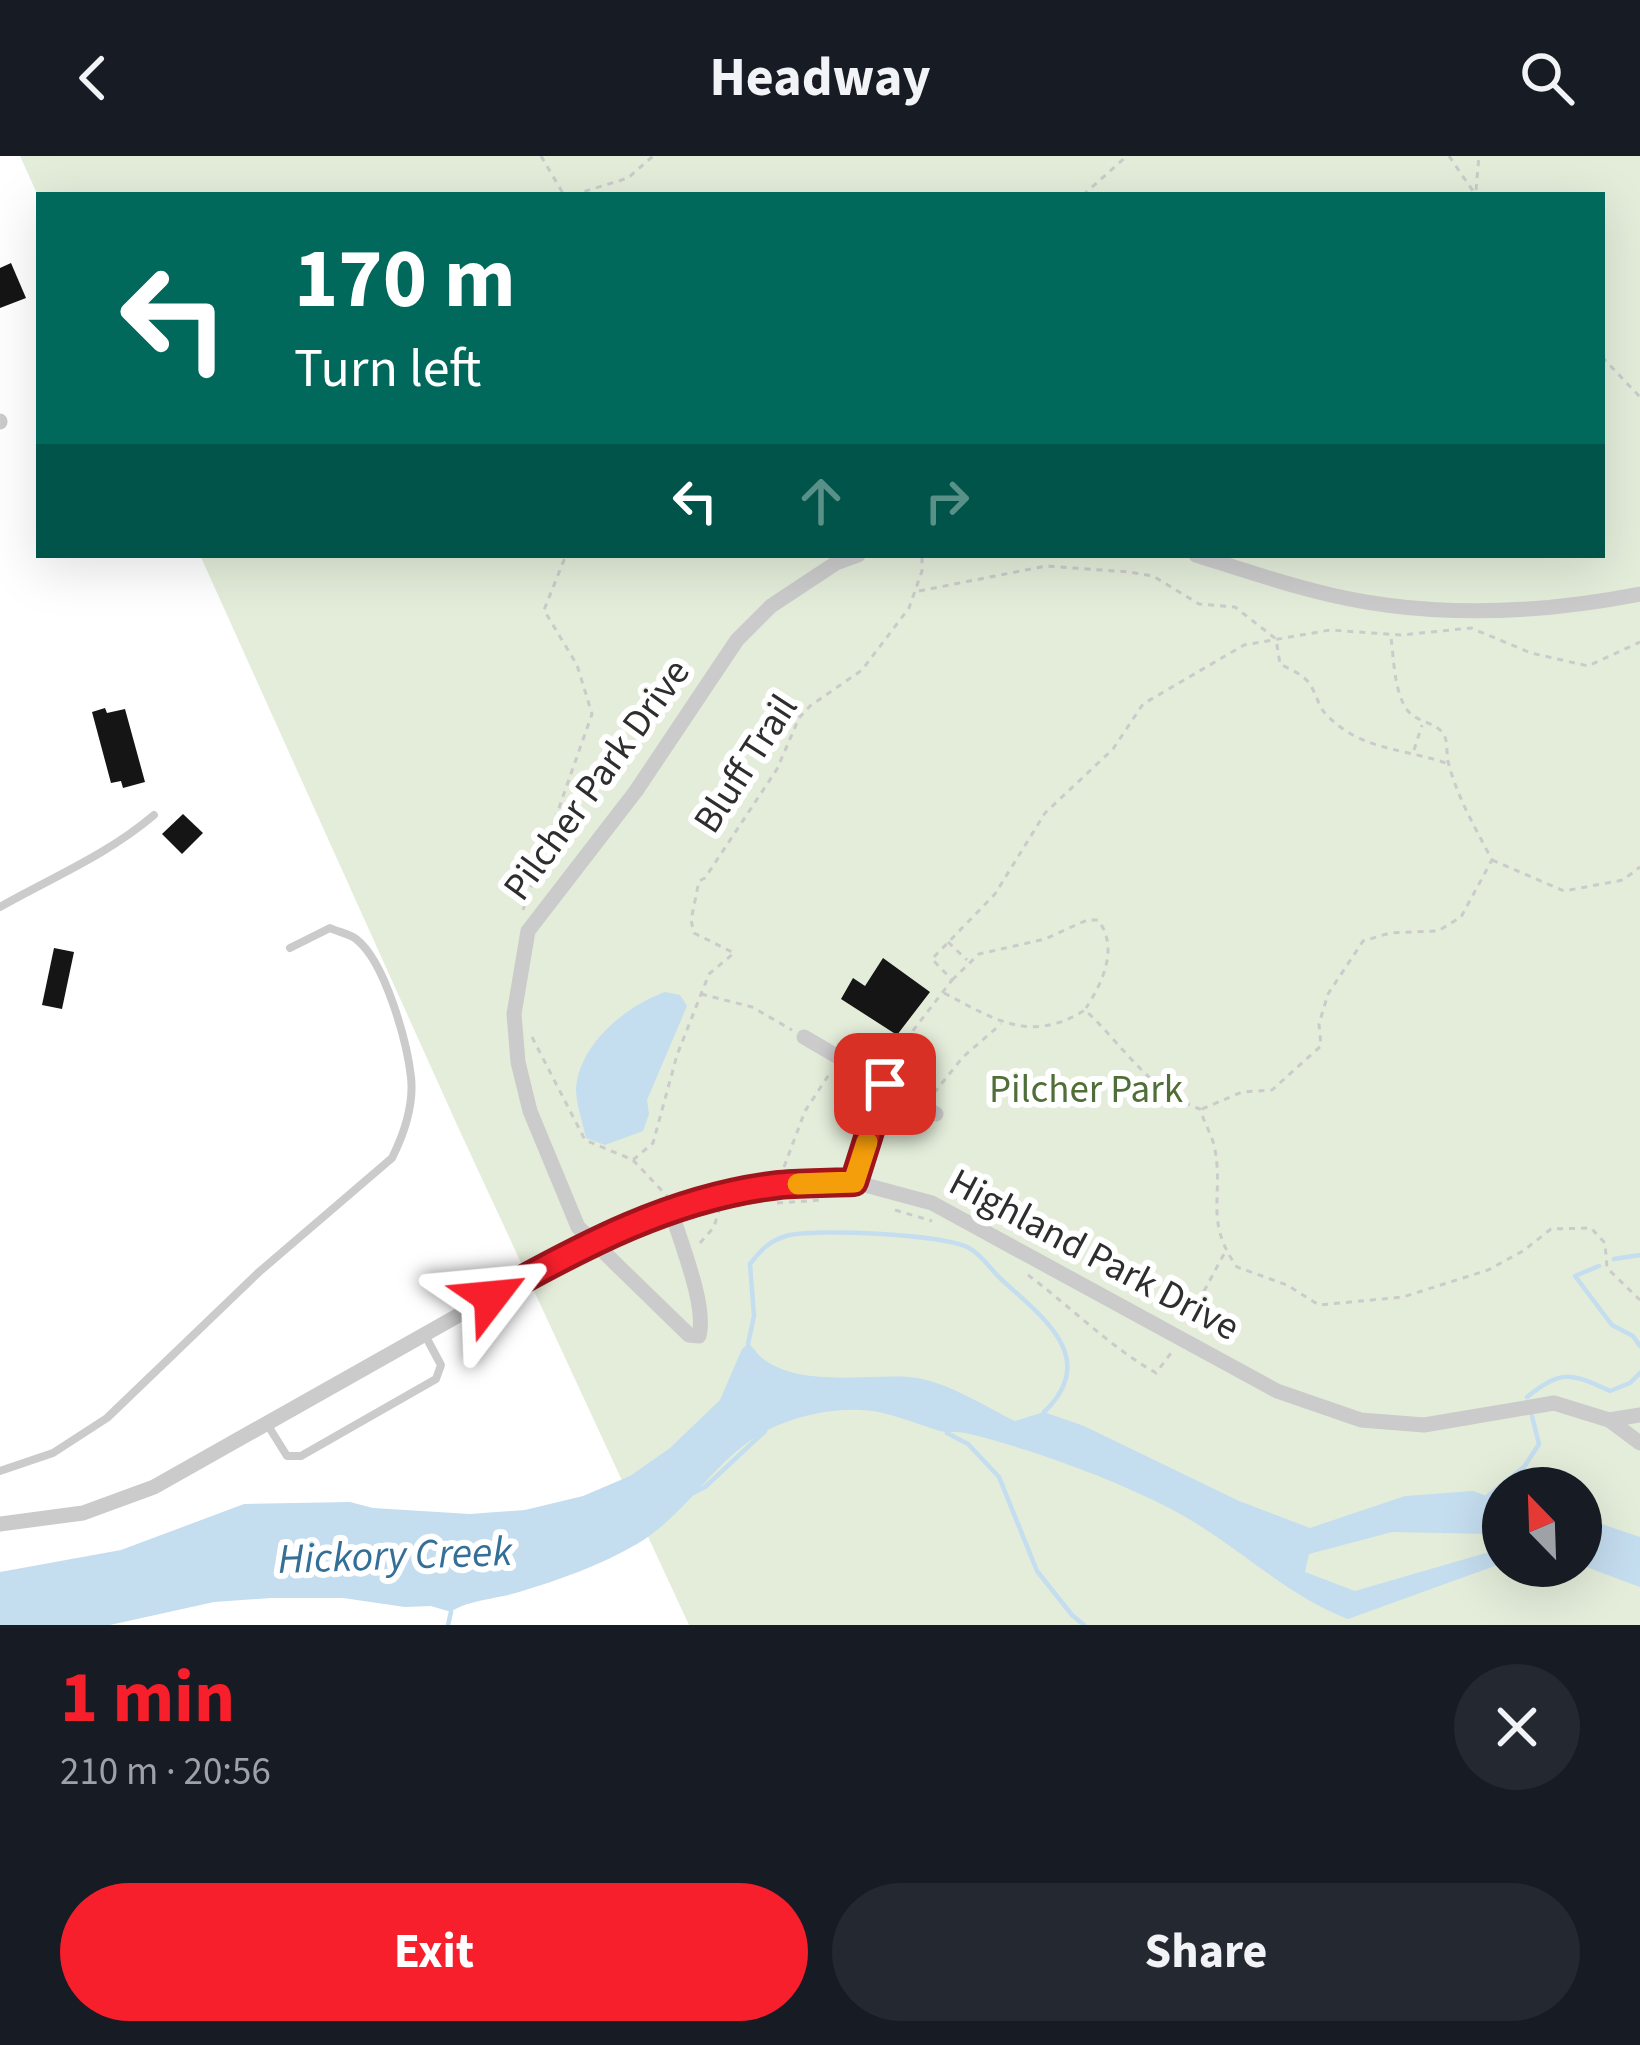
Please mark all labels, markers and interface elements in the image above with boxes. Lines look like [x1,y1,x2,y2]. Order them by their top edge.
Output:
text: Headway [709,40,931,117]
icon: back [60,45,126,111]
icon: search [1514,45,1580,111]
text: 170 m [294,220,516,340]
icon: left [96,240,252,396]
text: Turn left [294,331,481,408]
icon: left [662,468,728,534]
icon: ahead [788,468,854,534]
icon: right [914,468,980,534]
street label: Pilcher Park Drive [490,648,704,912]
street label: Bluff Trail [680,684,812,844]
pin [834,1033,936,1135]
icon: arrive [852,1051,918,1117]
park label: Pilcher Park [989,1062,1183,1118]
street label: Highland Park Drive [939,1155,1249,1355]
position arrow [428,1234,554,1360]
north arrow [1482,1467,1602,1587]
map controls [1482,1467,1602,1587]
water label: Hickory Creek [277,1522,514,1590]
text: 1 min [60,1647,235,1750]
button: close [1454,1664,1580,1790]
text: 210 m · 20:56 [60,1744,271,1800]
button: Exit [60,1883,808,2021]
button: Share [832,1883,1580,2021]

